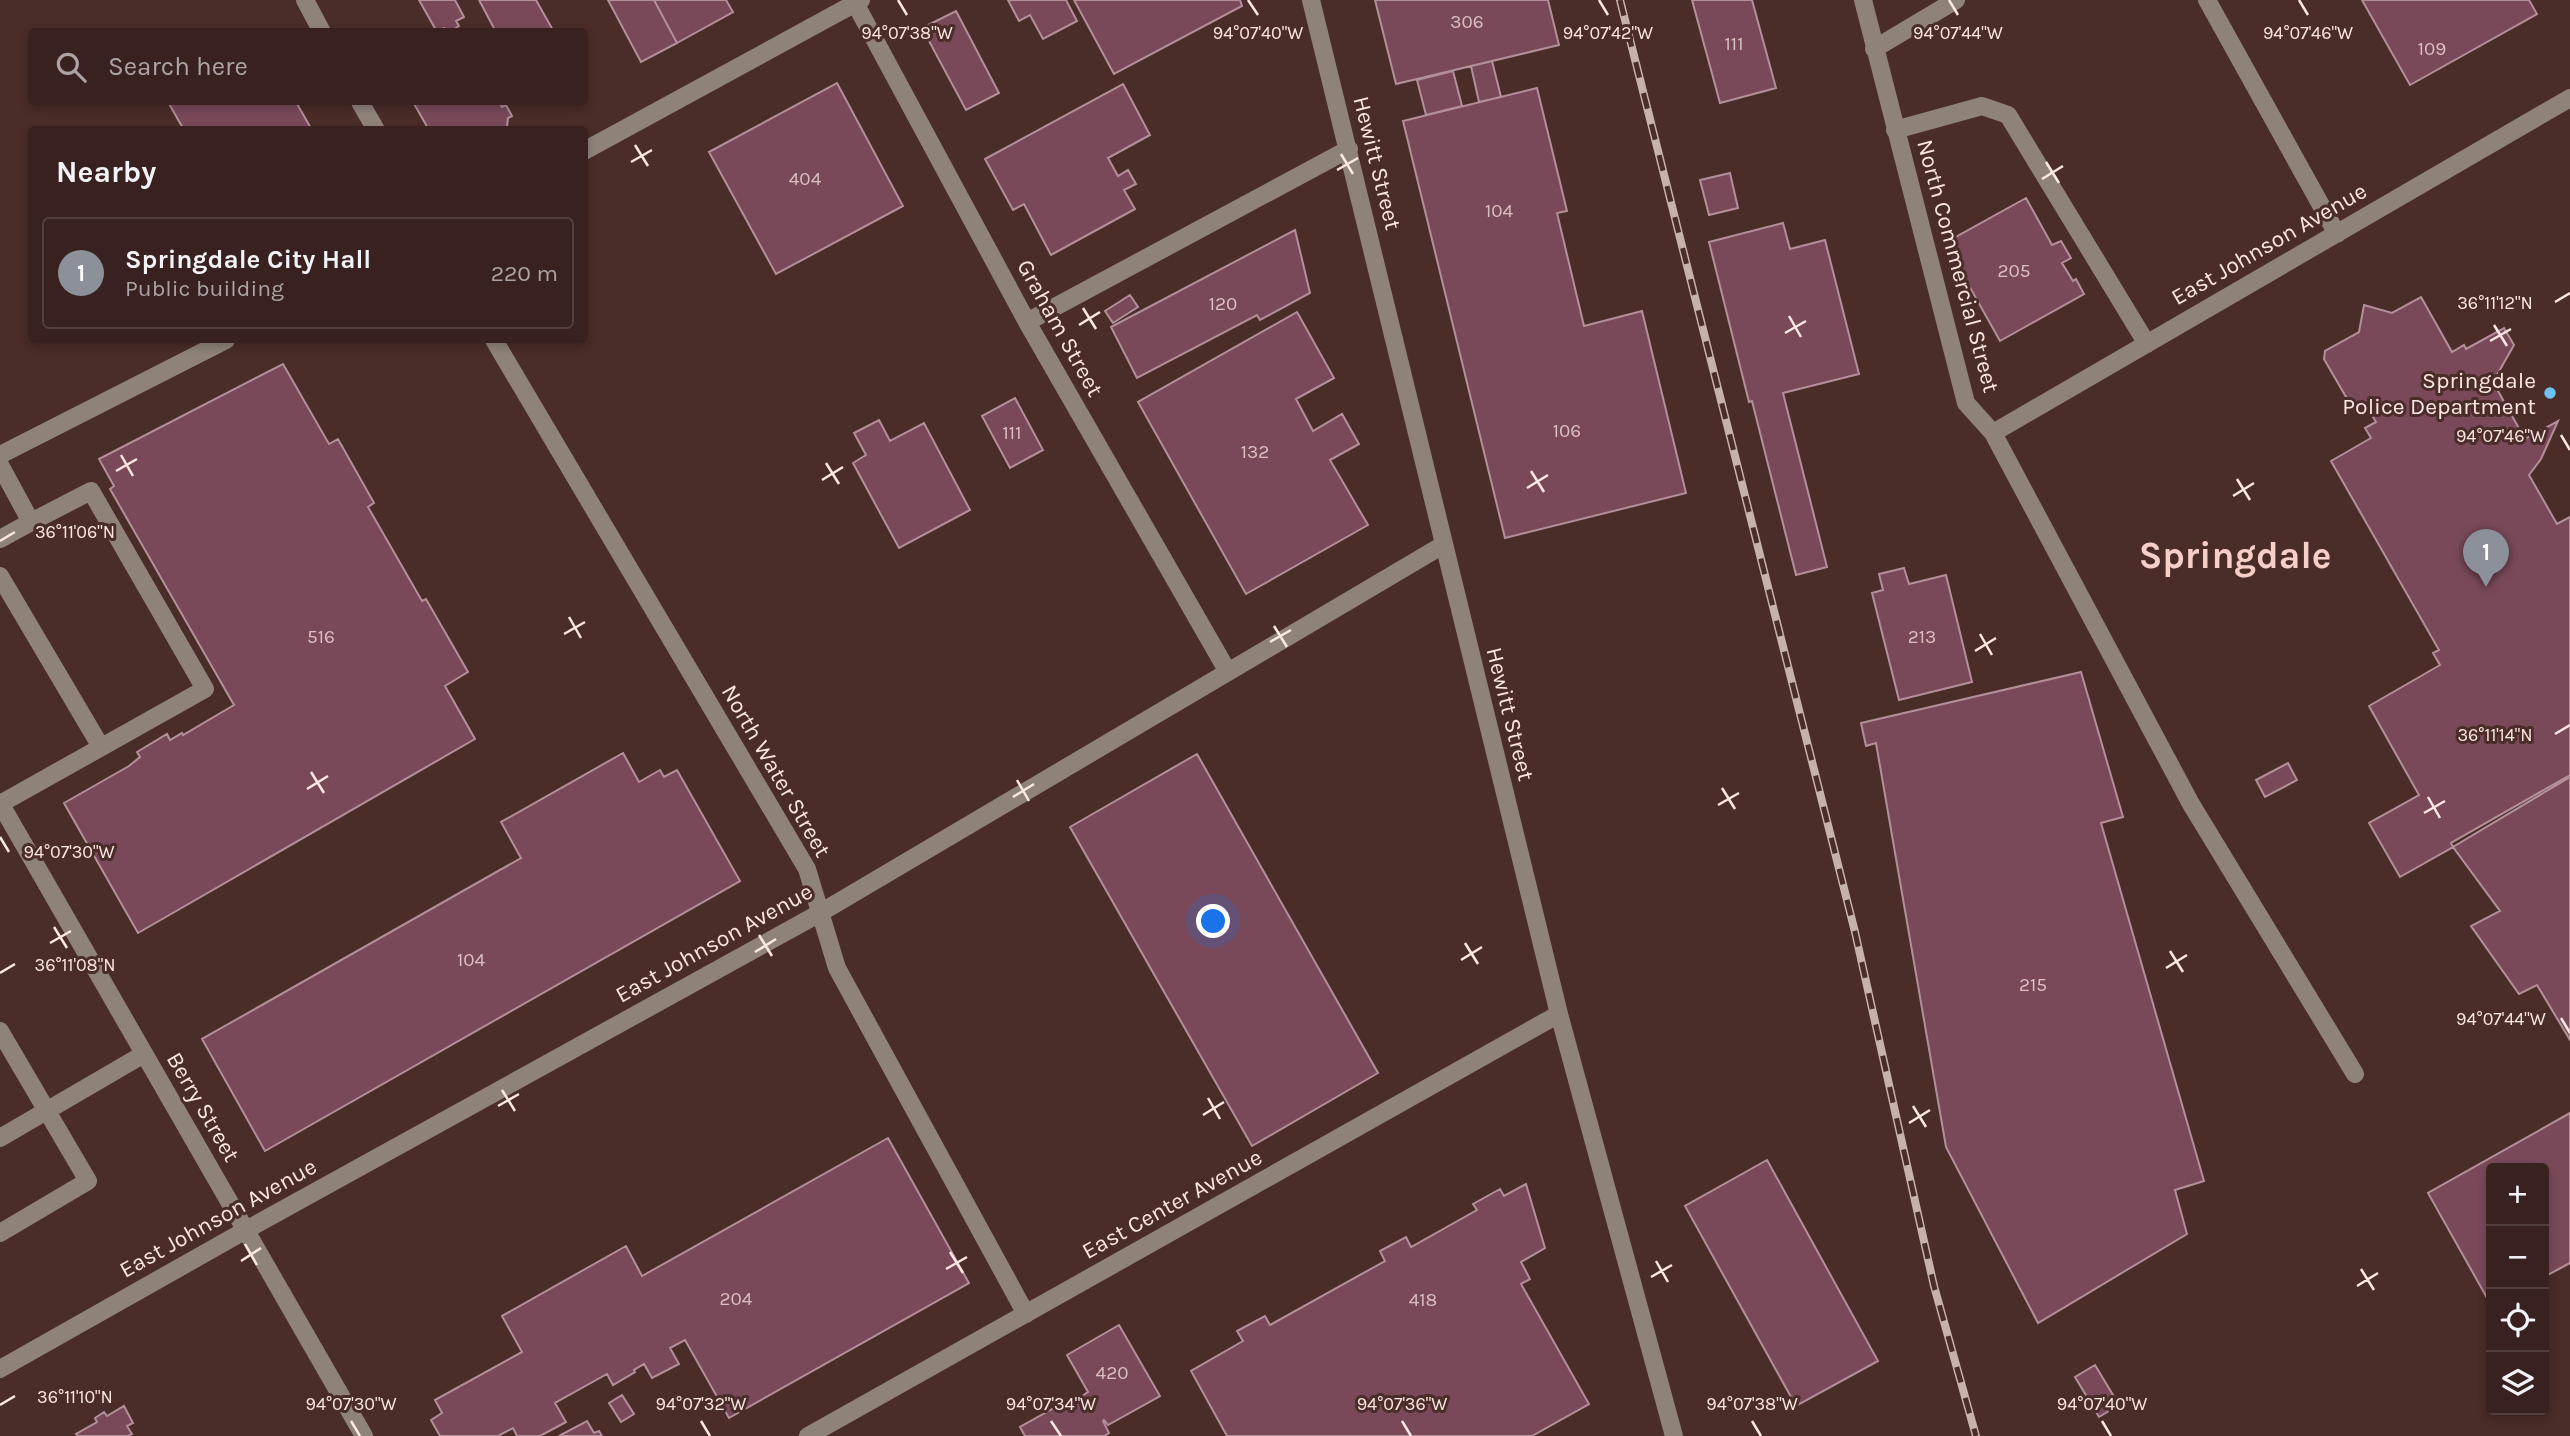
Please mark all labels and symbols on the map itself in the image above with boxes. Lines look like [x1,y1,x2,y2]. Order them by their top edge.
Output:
house number: 306 [1450,11,1484,33]
text: 94°07'38"W [861,22,953,44]
text: 94°07'40"W [1213,22,1303,44]
text: 94°07'42"W [1563,22,1653,44]
text: 94°07'44"W [1913,22,2003,44]
text: 94°07'46"W [2263,22,2353,44]
house number: 111 [1725,33,1743,55]
house number: 109 [2418,38,2446,60]
street label: Hewitt Street [1347,93,1407,233]
street label: North Commercial Street [1911,137,2005,396]
house number: 404 [789,168,822,190]
street label: East Johnson Avenue [2167,177,2371,311]
house number: 104 [1485,200,1513,222]
street label: Graham Street [1011,255,1109,402]
house number: 205 [1997,260,2031,282]
text: 36°11'12"N [2457,292,2533,314]
house number: 120 [1209,293,1237,315]
place label: Springdale Police Department [2342,367,2536,420]
marker: Springdale Police Department [2542,385,2558,401]
house number: 106 [1553,420,1581,442]
house number: 111 [1003,422,1021,444]
text: 94°07'46"W [2456,425,2546,447]
house number: 132 [1241,441,1269,463]
text: 36°11'06"N [35,521,115,543]
pin: 1 [2463,529,2509,587]
district label: Springdale [2139,534,2331,578]
house number: 516 [307,626,335,648]
house number: 213 [1908,626,1936,648]
street label: Hewitt Street [1480,644,1540,784]
street label: North Water Street [716,680,836,862]
text: 36°11'14"N [2457,724,2533,746]
text: 94°07'30"W [23,841,115,863]
street label: East Johnson Avenue [611,878,817,1008]
your location [1196,904,1230,938]
house number: 104 [457,949,485,971]
text: 36°11'08"N [35,954,115,976]
house number: 215 [2019,974,2047,996]
text: 94°07'44"W [2456,1008,2546,1030]
street label: Berry Street [161,1047,245,1167]
street label: East Center Avenue [1077,1143,1267,1265]
street label: East Johnson Avenue [115,1153,321,1283]
house number: 204 [720,1288,753,1310]
house number: 418 [1409,1289,1437,1311]
house number: 420 [1096,1362,1128,1384]
text: 36°11'10"N [37,1386,113,1408]
text: 94°07'30"W [305,1393,397,1415]
text: 94°07'32"W [656,1393,746,1415]
text: 94°07'34"W [1006,1393,1096,1415]
text: 94°07'36"W [1357,1393,1447,1415]
text: 94°07'38"W [1706,1393,1798,1415]
text: 94°07'40"W [2057,1393,2147,1415]

